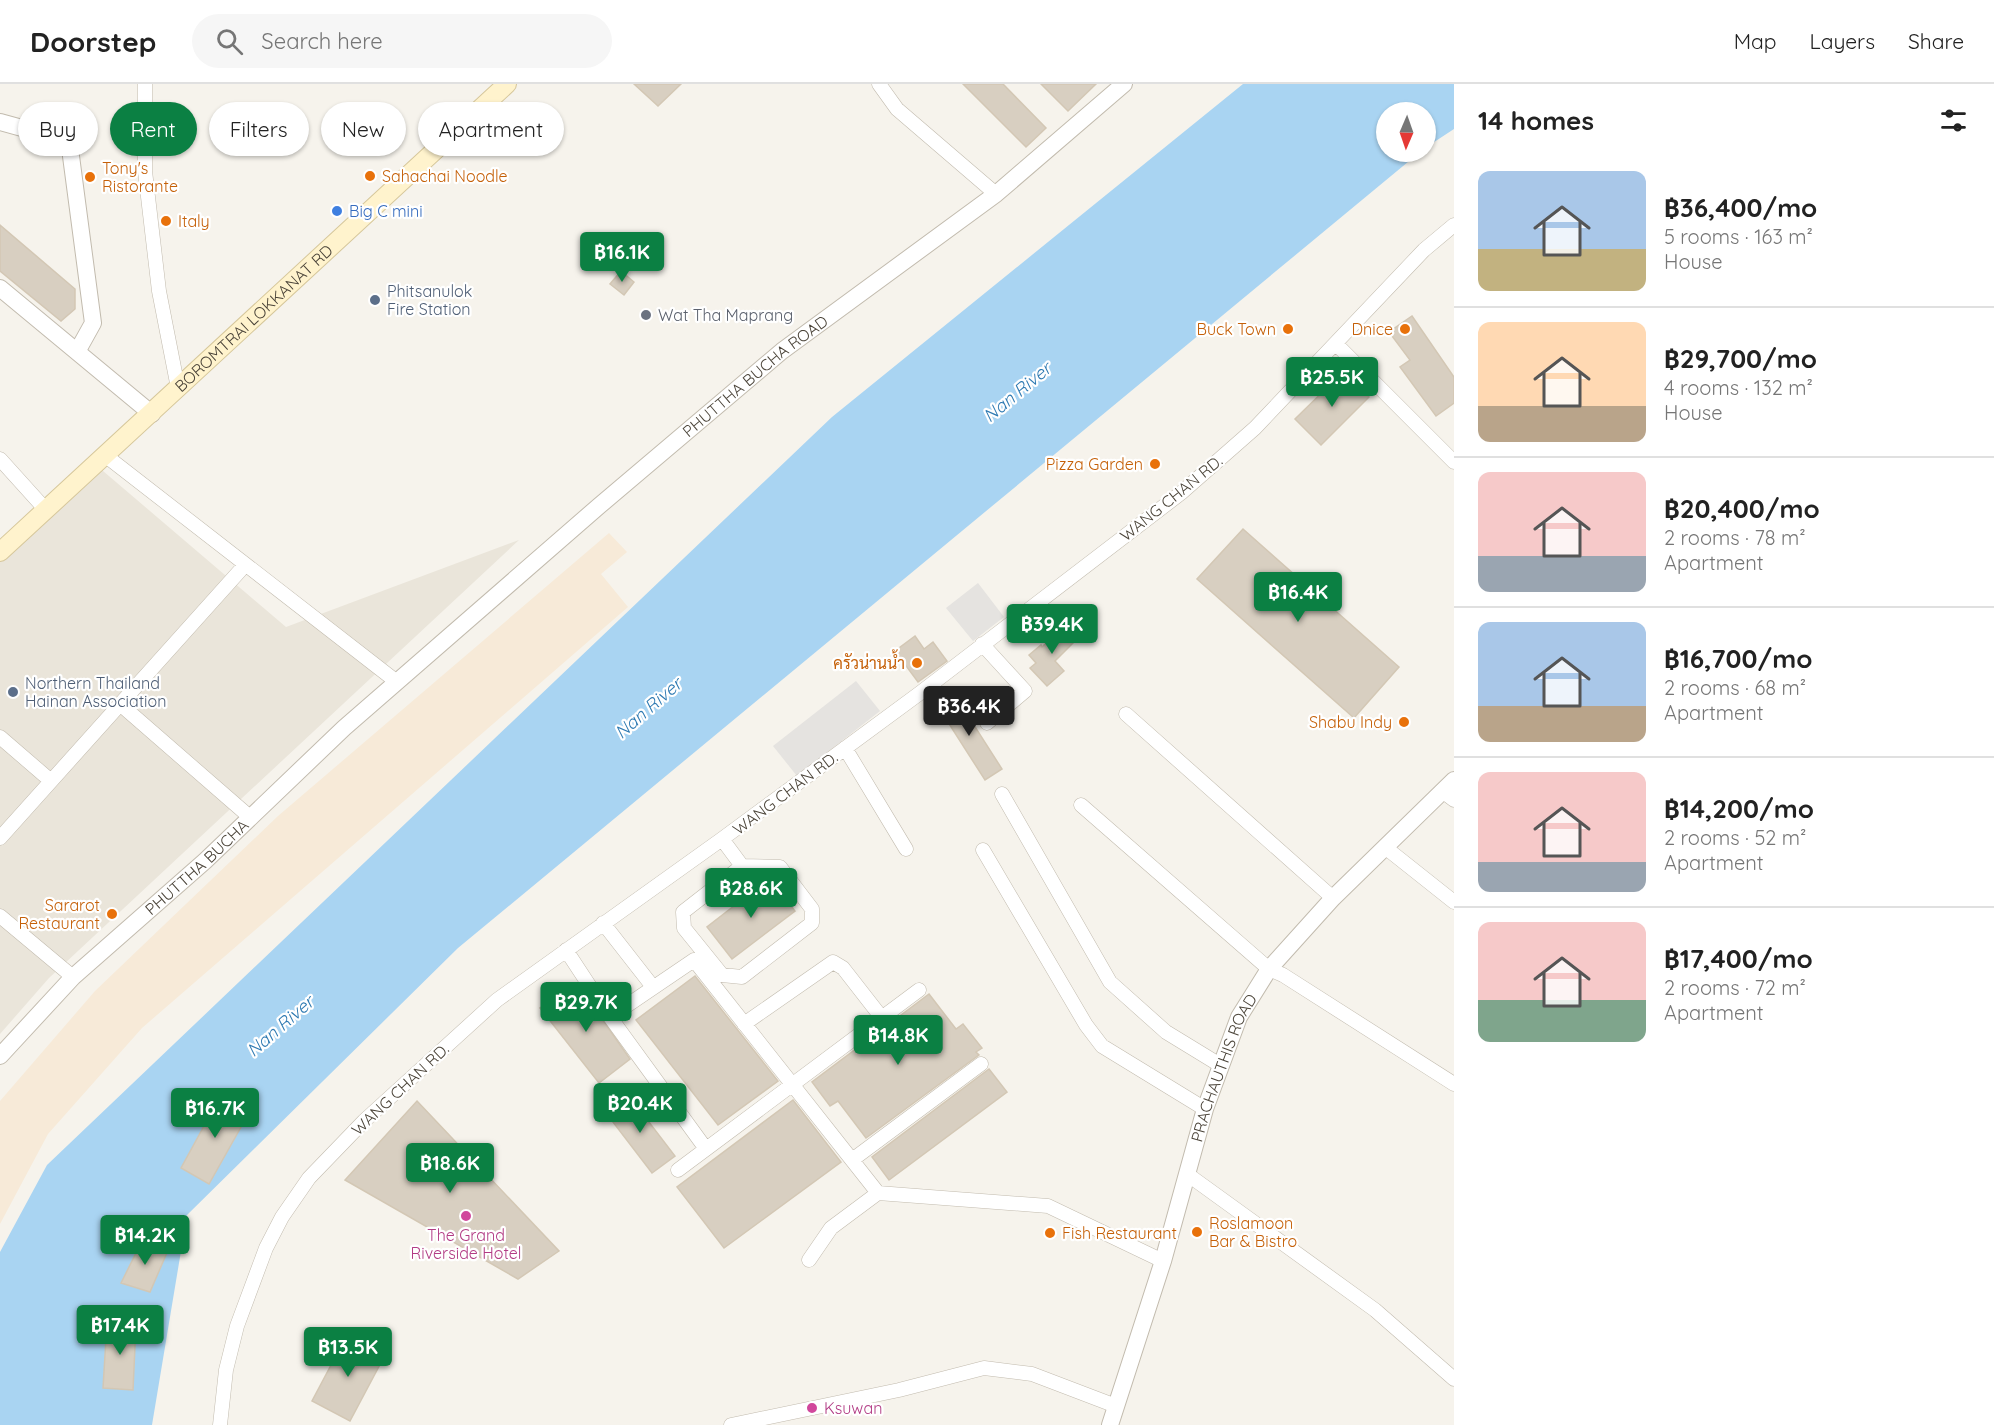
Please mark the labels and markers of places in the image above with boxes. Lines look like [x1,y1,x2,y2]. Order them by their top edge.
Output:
place label: Tony's Ristorante [102,158,178,196]
place label: Sahachai Noodle [382,166,508,186]
marker: Sahachai Noodle [363,169,377,183]
marker: Tony's Ristorante [83,170,97,184]
place label: Big C mini [349,201,423,221]
marker: Big C mini [330,204,344,218]
place label: Italy [178,211,210,231]
marker: Italy [159,214,173,228]
pin: ฿16.1K [573,232,671,283]
place label: Phitsanulok Fire Station [387,281,472,319]
marker: Phitsanulok Fire Station [368,293,382,307]
place label: Wat Tha Maprang [658,305,793,325]
marker: Wat Tha Maprang [639,308,653,322]
place label: Buck Town [1197,319,1276,339]
place label: Dnice [1351,319,1393,339]
marker: Buck Town [1281,322,1295,336]
marker: Dnice [1398,322,1412,336]
pin: ฿25.5K [1283,357,1381,408]
place label: Pizza Garden [1046,454,1143,474]
marker: Pizza Garden [1148,457,1162,471]
pin: ฿16.4K [1249,572,1347,623]
pin: ฿39.4K [1003,604,1101,655]
place label: ครัวน่านน้ำ [833,649,905,673]
marker: ครัวน่านน้ำ [910,656,924,670]
place label: Northern Thailand Hainan Association [25,673,166,711]
marker: Northern Thailand Hainan Association [6,685,20,699]
pin: ฿36.4K [920,686,1018,737]
place label: Shabu Indy [1309,712,1392,732]
marker: Shabu Indy [1397,715,1411,729]
pin: ฿28.6K [702,868,800,919]
place label: Sararot Restaurant [18,895,100,933]
marker: Sararot Restaurant [105,907,119,921]
pin: ฿29.7K [537,982,635,1033]
pin: ฿14.8K [849,1015,947,1066]
pin: ฿20.4K [591,1083,689,1134]
pin: ฿16.7K [166,1088,264,1139]
pin: ฿18.6K [401,1143,499,1194]
marker: The Grand Riverside Hotel [459,1209,473,1223]
place label: Roslamoon Bar & Bistro [1209,1213,1297,1251]
pin: ฿14.2K [96,1215,194,1266]
place label: Fish Restaurant [1062,1223,1177,1243]
place label: The Grand Riverside Hotel [410,1225,522,1263]
marker: Roslamoon Bar & Bistro [1190,1225,1204,1239]
marker: Fish Restaurant [1043,1226,1057,1240]
pin: ฿17.4K [71,1305,169,1356]
pin: ฿13.5K [299,1327,397,1378]
place label: Ksuwan [824,1398,882,1418]
marker: Ksuwan [805,1401,819,1415]

